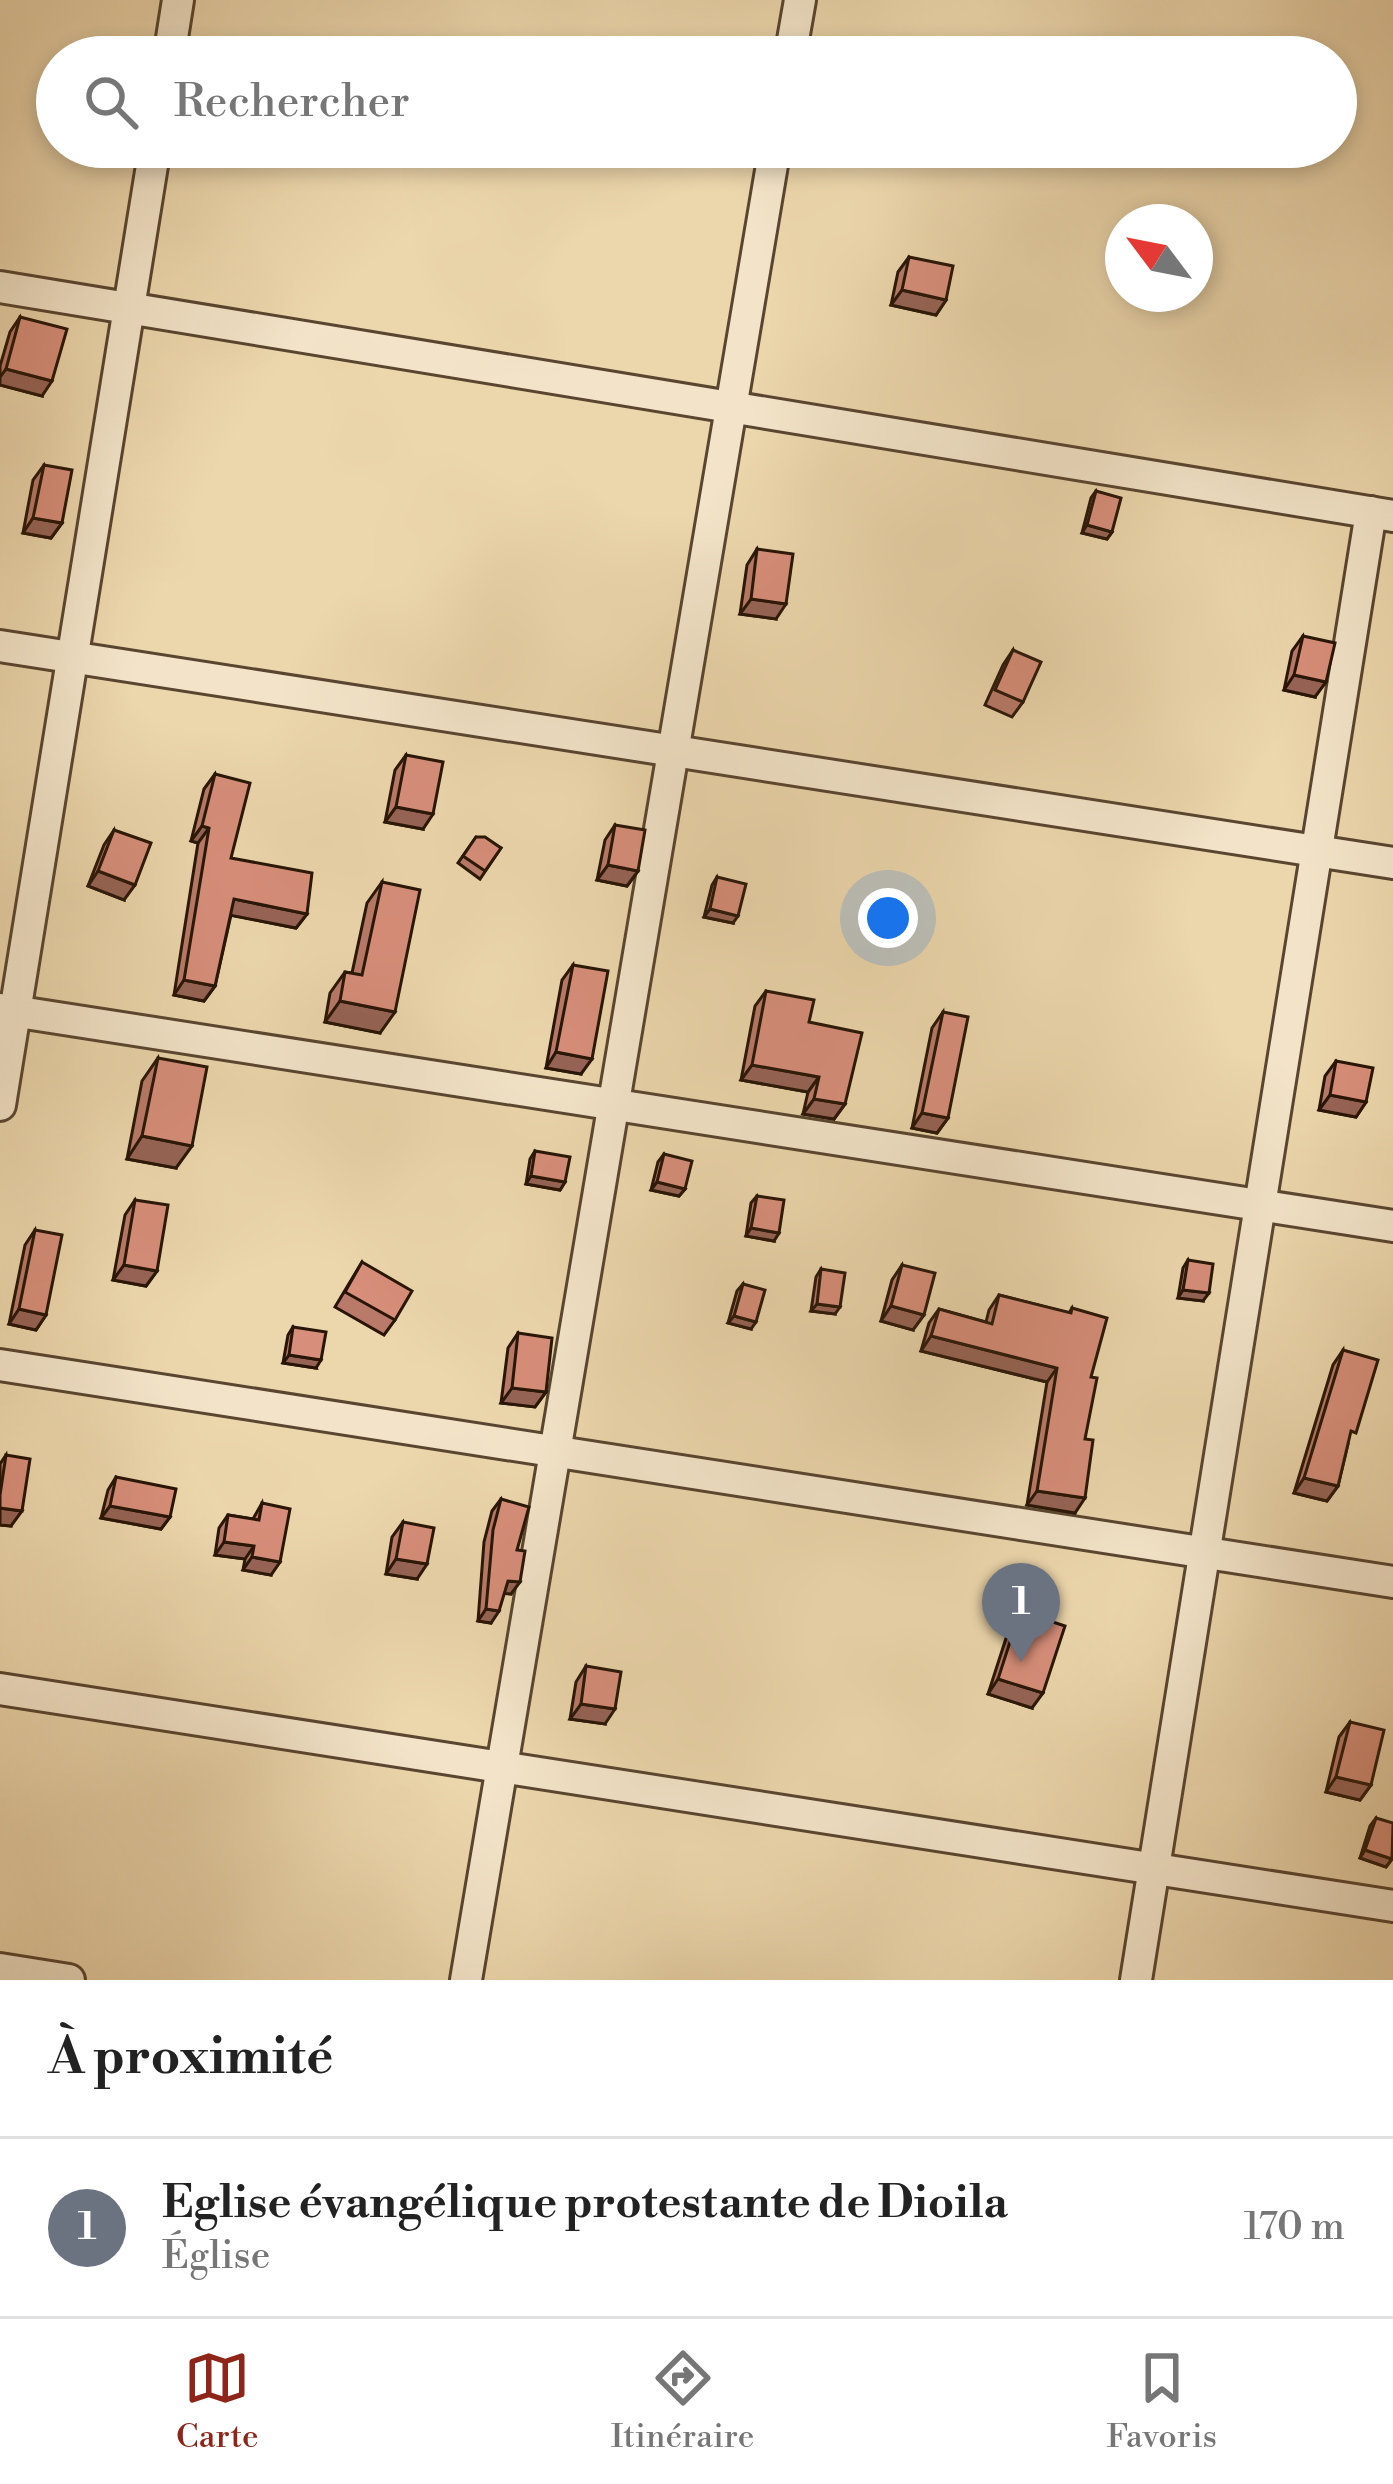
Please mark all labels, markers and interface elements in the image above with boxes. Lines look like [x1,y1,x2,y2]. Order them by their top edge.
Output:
search box [36,36,1357,168]
icon: search [78,69,144,135]
text: Rechercher [174,74,410,131]
north arrow [1105,204,1213,312]
your location [858,888,918,948]
pin: 1 [982,1563,1060,1662]
text: À proximité [48,2026,333,2090]
text: Eglise évangélique protestante de Dioila [162,2175,1008,2232]
text: 1 [78,2203,96,2252]
text: 170 m [1243,2203,1345,2252]
text: Église [162,2232,270,2281]
tab: Carte [176,2345,259,2458]
tab: Itinéraire [611,2345,754,2458]
tab: Favoris [1107,2345,1217,2458]

